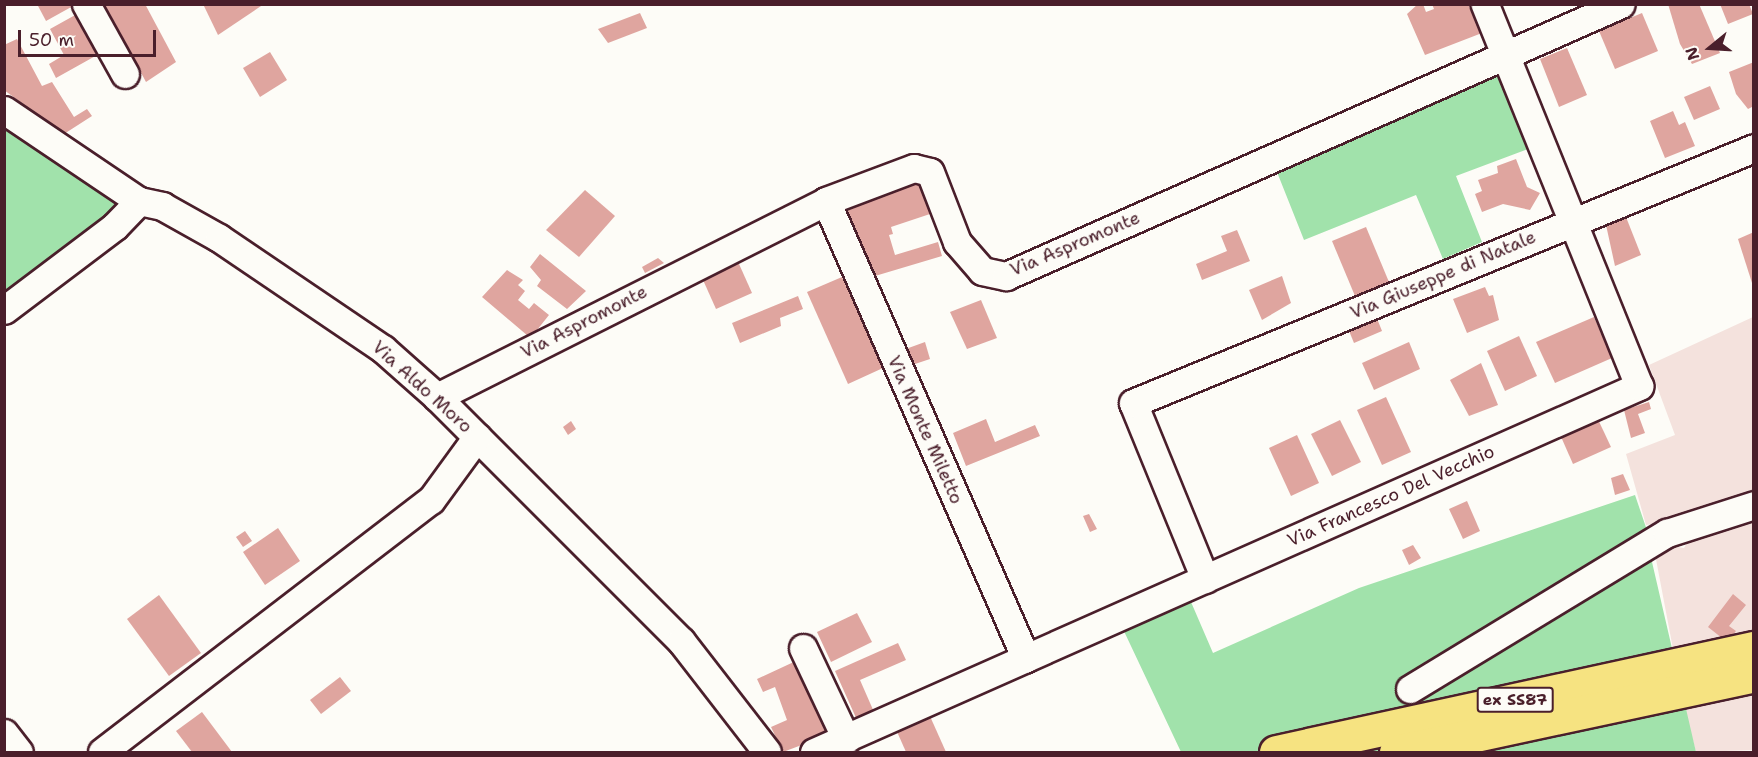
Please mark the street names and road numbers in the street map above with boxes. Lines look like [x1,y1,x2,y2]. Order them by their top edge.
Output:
street label: Via Aspromonte [1007,207,1143,281]
street label: Via Giuseppe di Natale [1347,226,1539,324]
street label: Via Aspromonte [517,281,651,363]
street label: Via Aldo Moro [368,336,476,438]
street label: Via Monte Miletto [883,353,967,507]
street label: Via Francesco Del Vecchio [1284,441,1498,551]
road number: ex SS87 [1476,687,1554,713]

